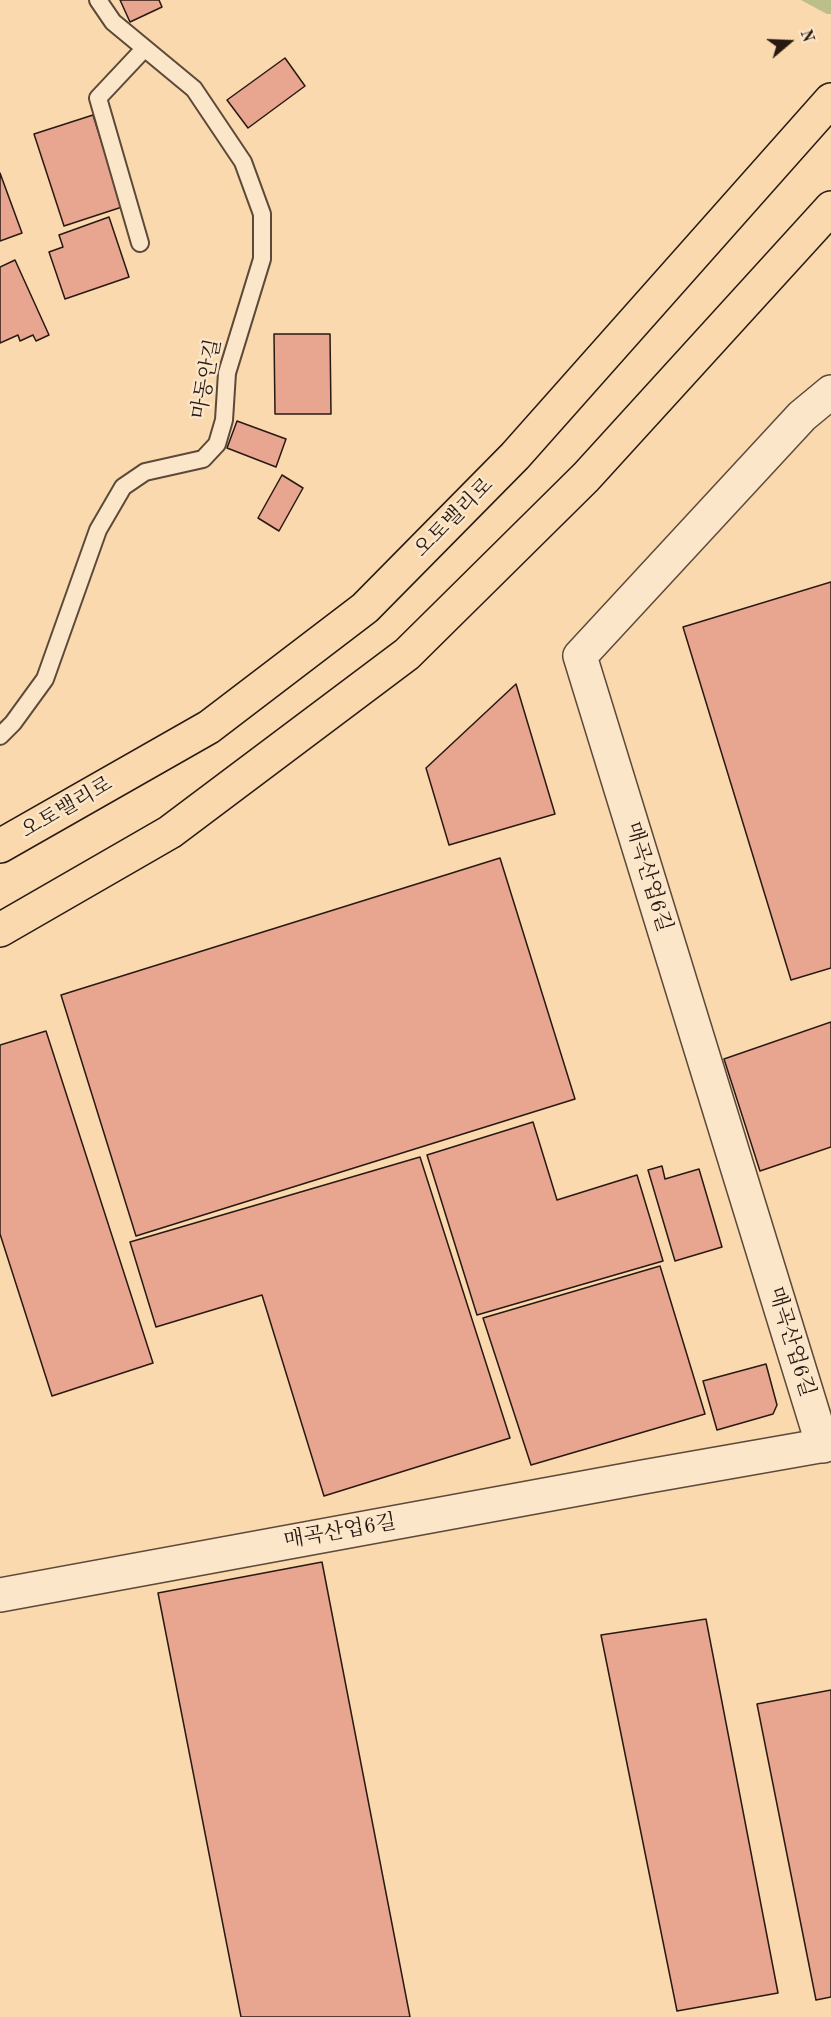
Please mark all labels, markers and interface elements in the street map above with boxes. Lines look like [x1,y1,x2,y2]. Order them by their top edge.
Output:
north arrow [759,12,819,72]
text: N [796,28,816,45]
street label: 마동안길 [187,337,227,421]
street label: 오토밸리로 [409,473,499,563]
street label: 오토밸리로 [17,772,117,844]
street label: 매곡산업6길 [619,819,677,935]
street label: 매곡산업6길 [762,1284,820,1400]
street label: 매곡산업6길 [282,1510,398,1554]

